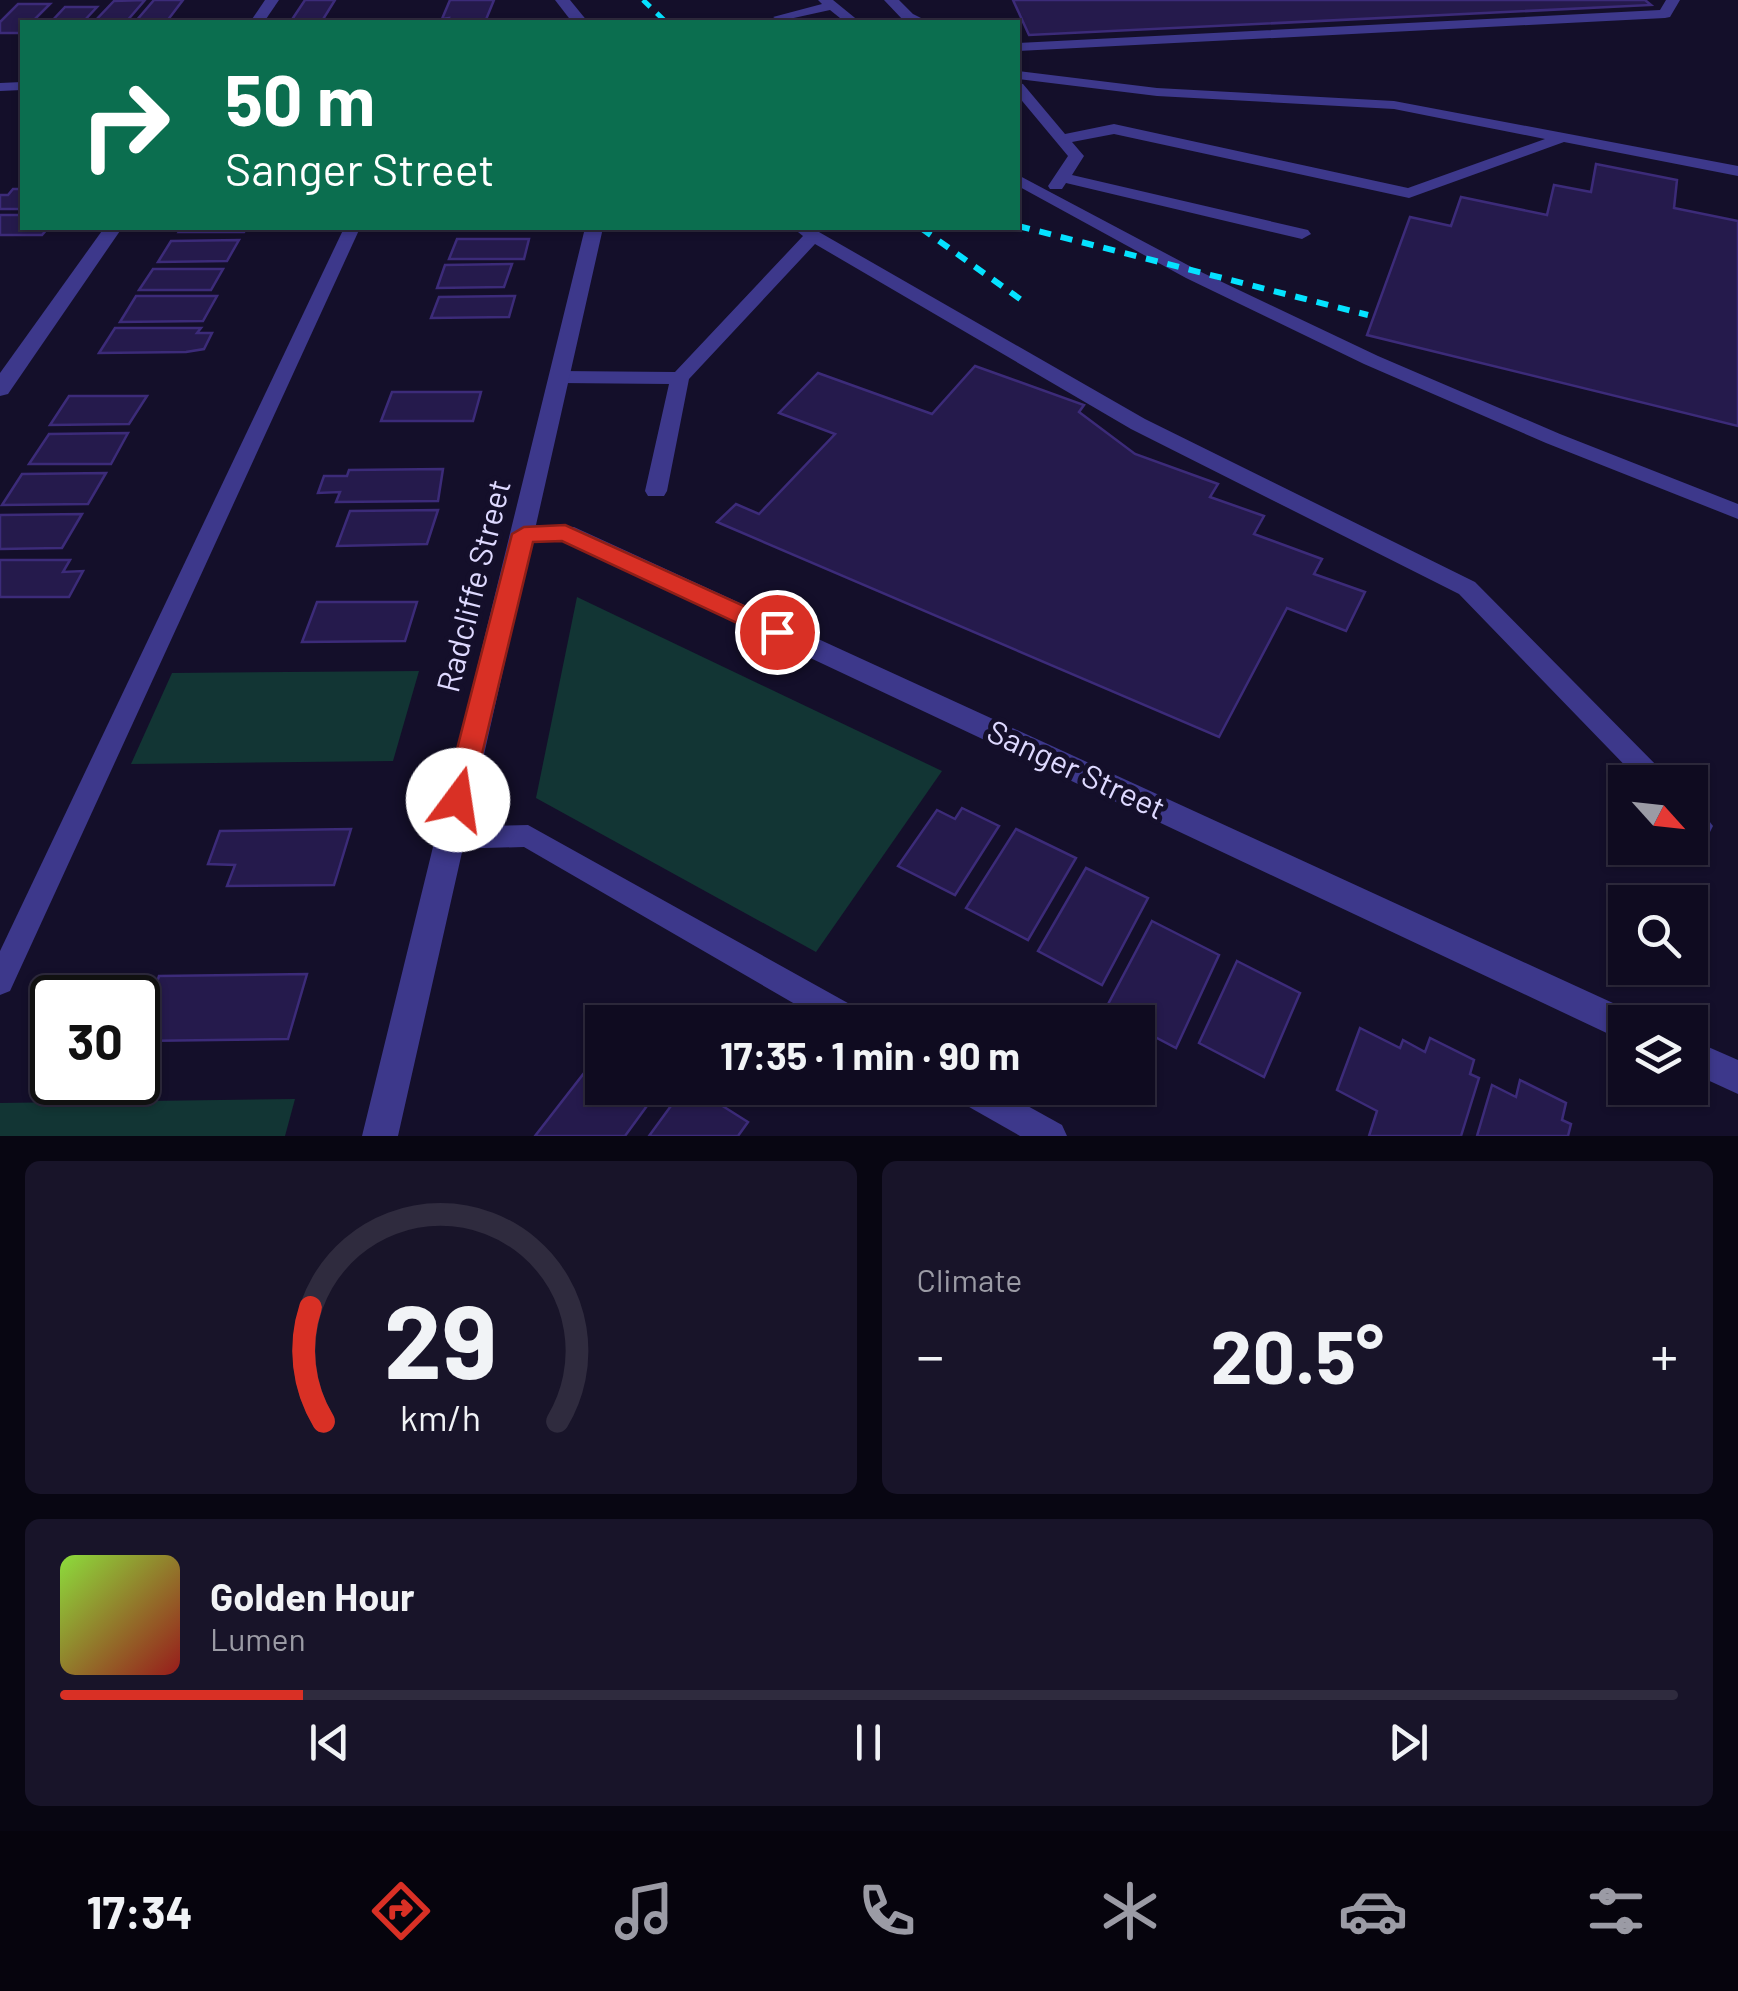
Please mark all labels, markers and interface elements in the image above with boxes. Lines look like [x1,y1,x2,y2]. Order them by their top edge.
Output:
text: 50 m [225,56,375,140]
icon: right [60,60,190,190]
text: Sanger Street [225,141,495,195]
street label: Radcliffe Street [427,475,517,696]
pin [735,590,820,675]
icon: arrive [750,605,805,660]
street label: Sanger Street [982,710,1172,826]
position arrow [406,748,510,852]
north arrow [1608,765,1708,865]
map controls [1608,765,1708,1105]
button: search [1608,885,1708,985]
speed limit sign: 30 [30,975,160,1105]
button: layers [1608,1005,1708,1105]
text: 17:35 · 1 min · 90 m [720,1032,1020,1078]
text: Climate [917,1260,1022,1298]
text: 29 [384,1275,497,1400]
text: 20.5° [1210,1309,1384,1399]
text: − [917,1321,944,1387]
text: + [1650,1321,1678,1387]
text: km/h [400,1395,481,1438]
text: Golden Hour [210,1573,415,1619]
text: Lumen [210,1619,306,1657]
icon: previous [302,1715,357,1770]
icon: pause [841,1715,896,1770]
icon: next [1381,1715,1436,1770]
icon: directions [366,1876,436,1946]
icon: music [609,1876,679,1946]
icon: phone [852,1876,922,1946]
icon: climate [1095,1876,1165,1946]
icon: car [1338,1876,1408,1946]
icon: filters [1581,1876,1651,1946]
text: 17:34 [87,1884,193,1938]

